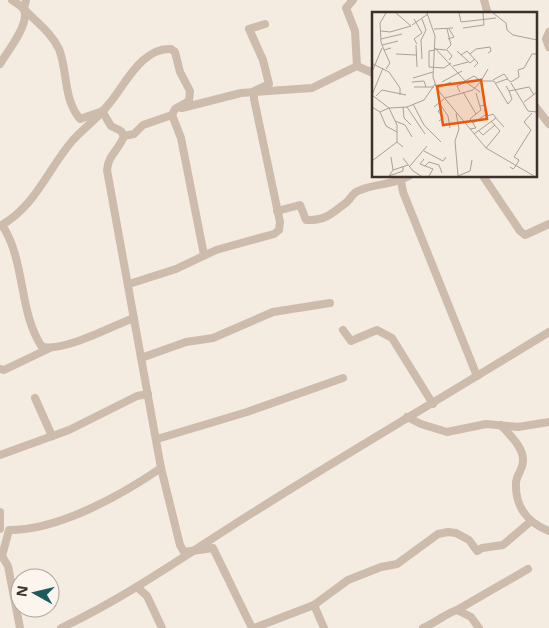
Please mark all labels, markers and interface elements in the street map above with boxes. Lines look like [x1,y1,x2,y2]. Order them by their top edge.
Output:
inset map [372,12,536,178]
north arrow [10,568,60,618]
text: N [11,584,32,598]

